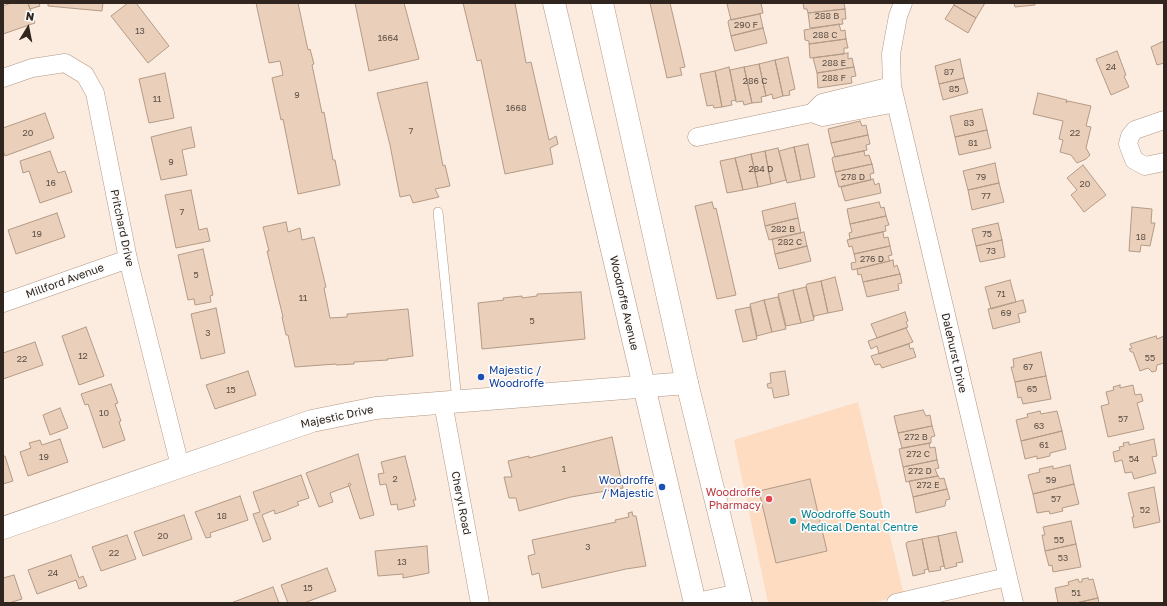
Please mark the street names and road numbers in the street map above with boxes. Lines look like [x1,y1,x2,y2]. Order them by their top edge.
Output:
street label: Pritchard Drive [107,188,137,268]
street label: Woodroffe Avenue [607,254,641,352]
street label: Millford Avenue [24,261,106,301]
street label: Dalehurst Drive [938,312,970,394]
street label: Majestic Drive [299,403,375,431]
street label: Cheryl Road [448,470,474,536]

